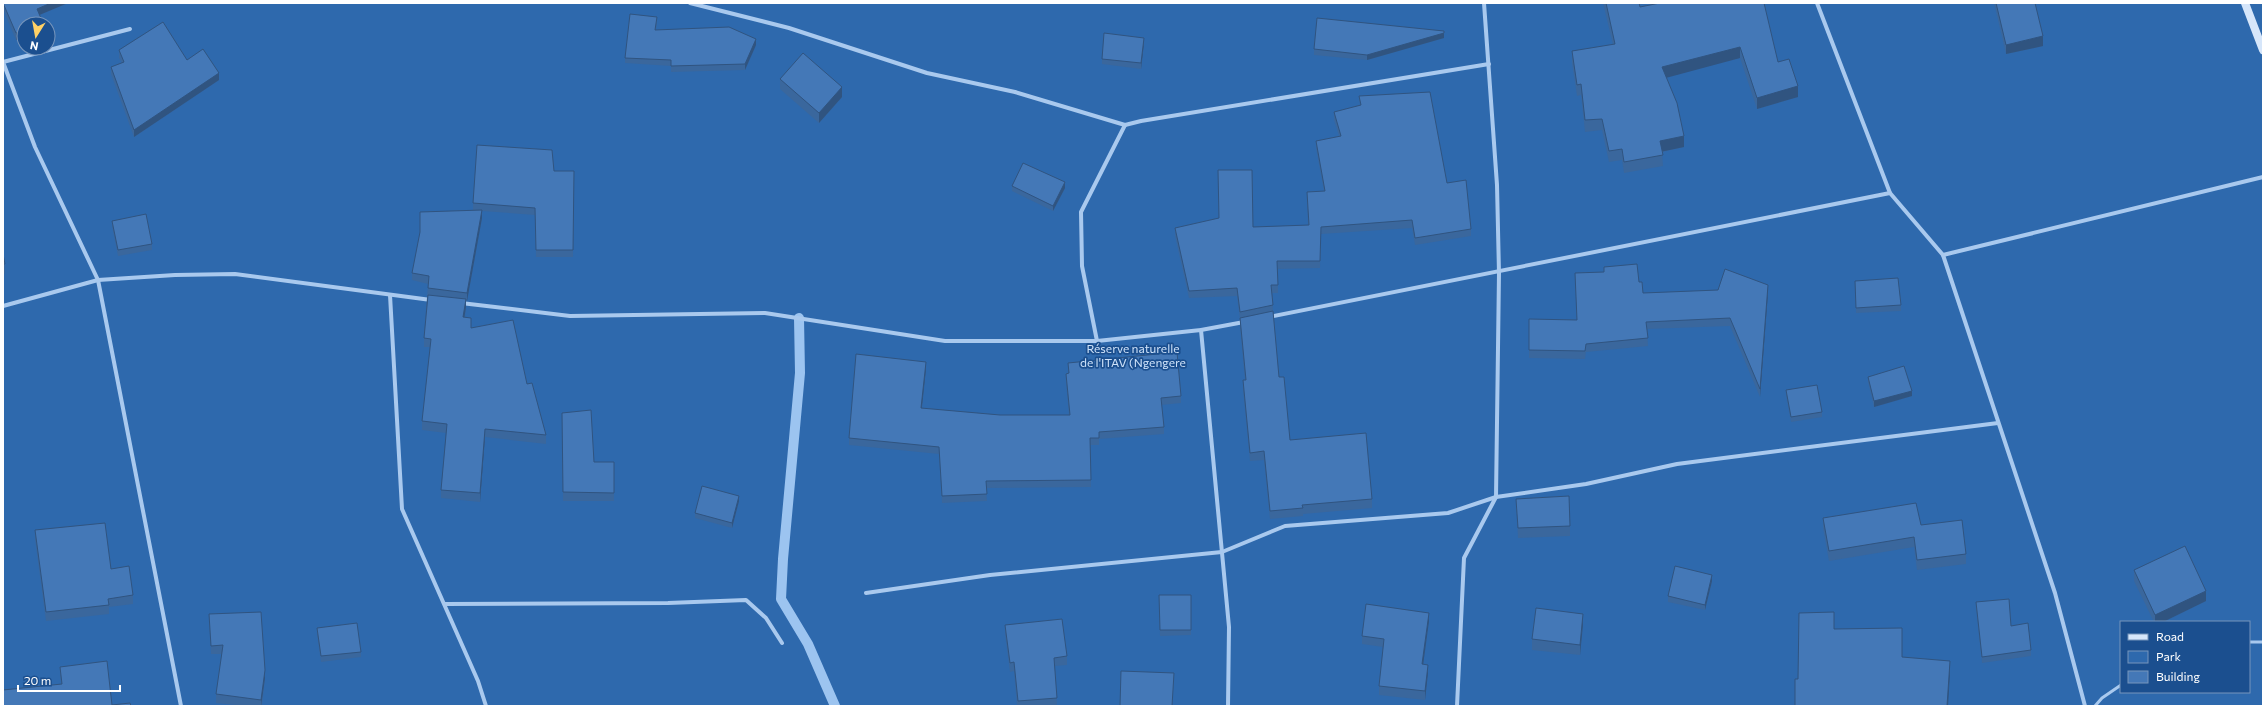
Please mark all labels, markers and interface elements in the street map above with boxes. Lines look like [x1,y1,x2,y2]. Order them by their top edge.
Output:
north arrow [16,16,56,56]
text: N [29,39,39,53]
park label: Réserve naturelle de l'ITAV (Ngengere [1080,341,1186,369]
legend [2120,621,2250,693]
text: Road [2156,629,2184,643]
text: Park [2156,649,2182,663]
scale bar [18,667,120,693]
text: Building [2156,669,2200,683]
text: 20 m [24,673,51,687]

